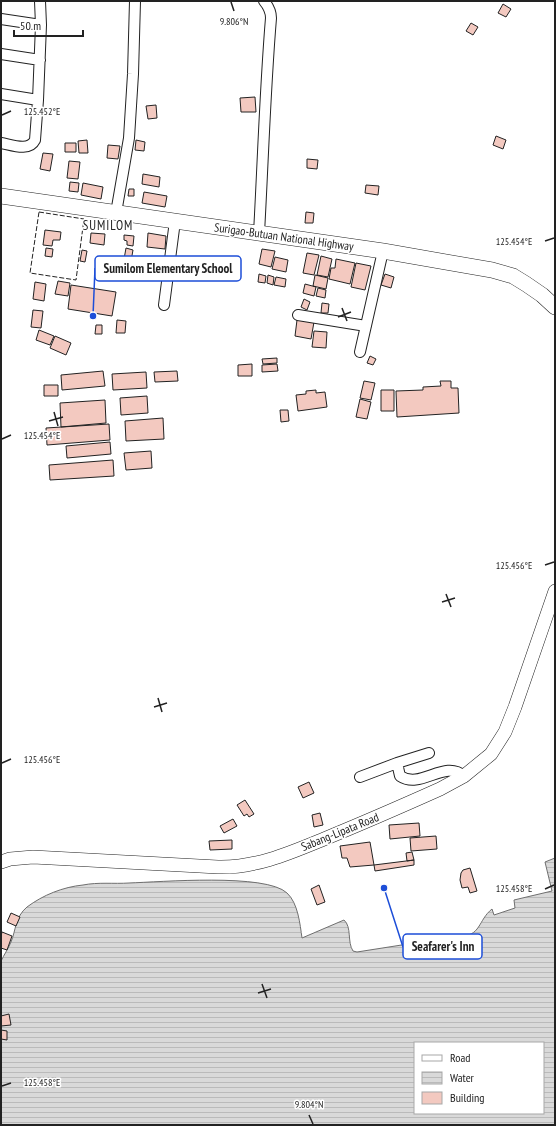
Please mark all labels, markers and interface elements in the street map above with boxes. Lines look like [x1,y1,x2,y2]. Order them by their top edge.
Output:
scale bar [14,12,83,38]
text: 9.806°N [220,15,248,28]
text: 50 m [20,18,41,33]
text: 125.452°E [24,105,60,118]
district label: SUMILOM [83,217,133,234]
street label: Surigao-Butuan National Highway [213,219,355,254]
text: 125.454°E [496,235,532,248]
callout: Sumilom Elementary School [95,256,241,281]
text: Sumilom Elementary School [104,260,233,277]
text: 125.454°E [24,429,60,442]
text: 125.456°E [496,559,532,572]
text: 125.456°E [24,753,60,766]
street label: Sabang-Lipata Road [299,809,381,854]
text: 125.458°E [496,882,532,895]
callout: Seafarer's Inn [403,934,482,959]
text: Seafarer's Inn [412,938,474,955]
legend [414,1042,544,1114]
text: Road [450,1050,470,1065]
text: Water [450,1070,475,1085]
text: 125.458°E [24,1076,60,1089]
text: Building [450,1090,485,1105]
text: 9.804°N [295,1098,323,1111]

